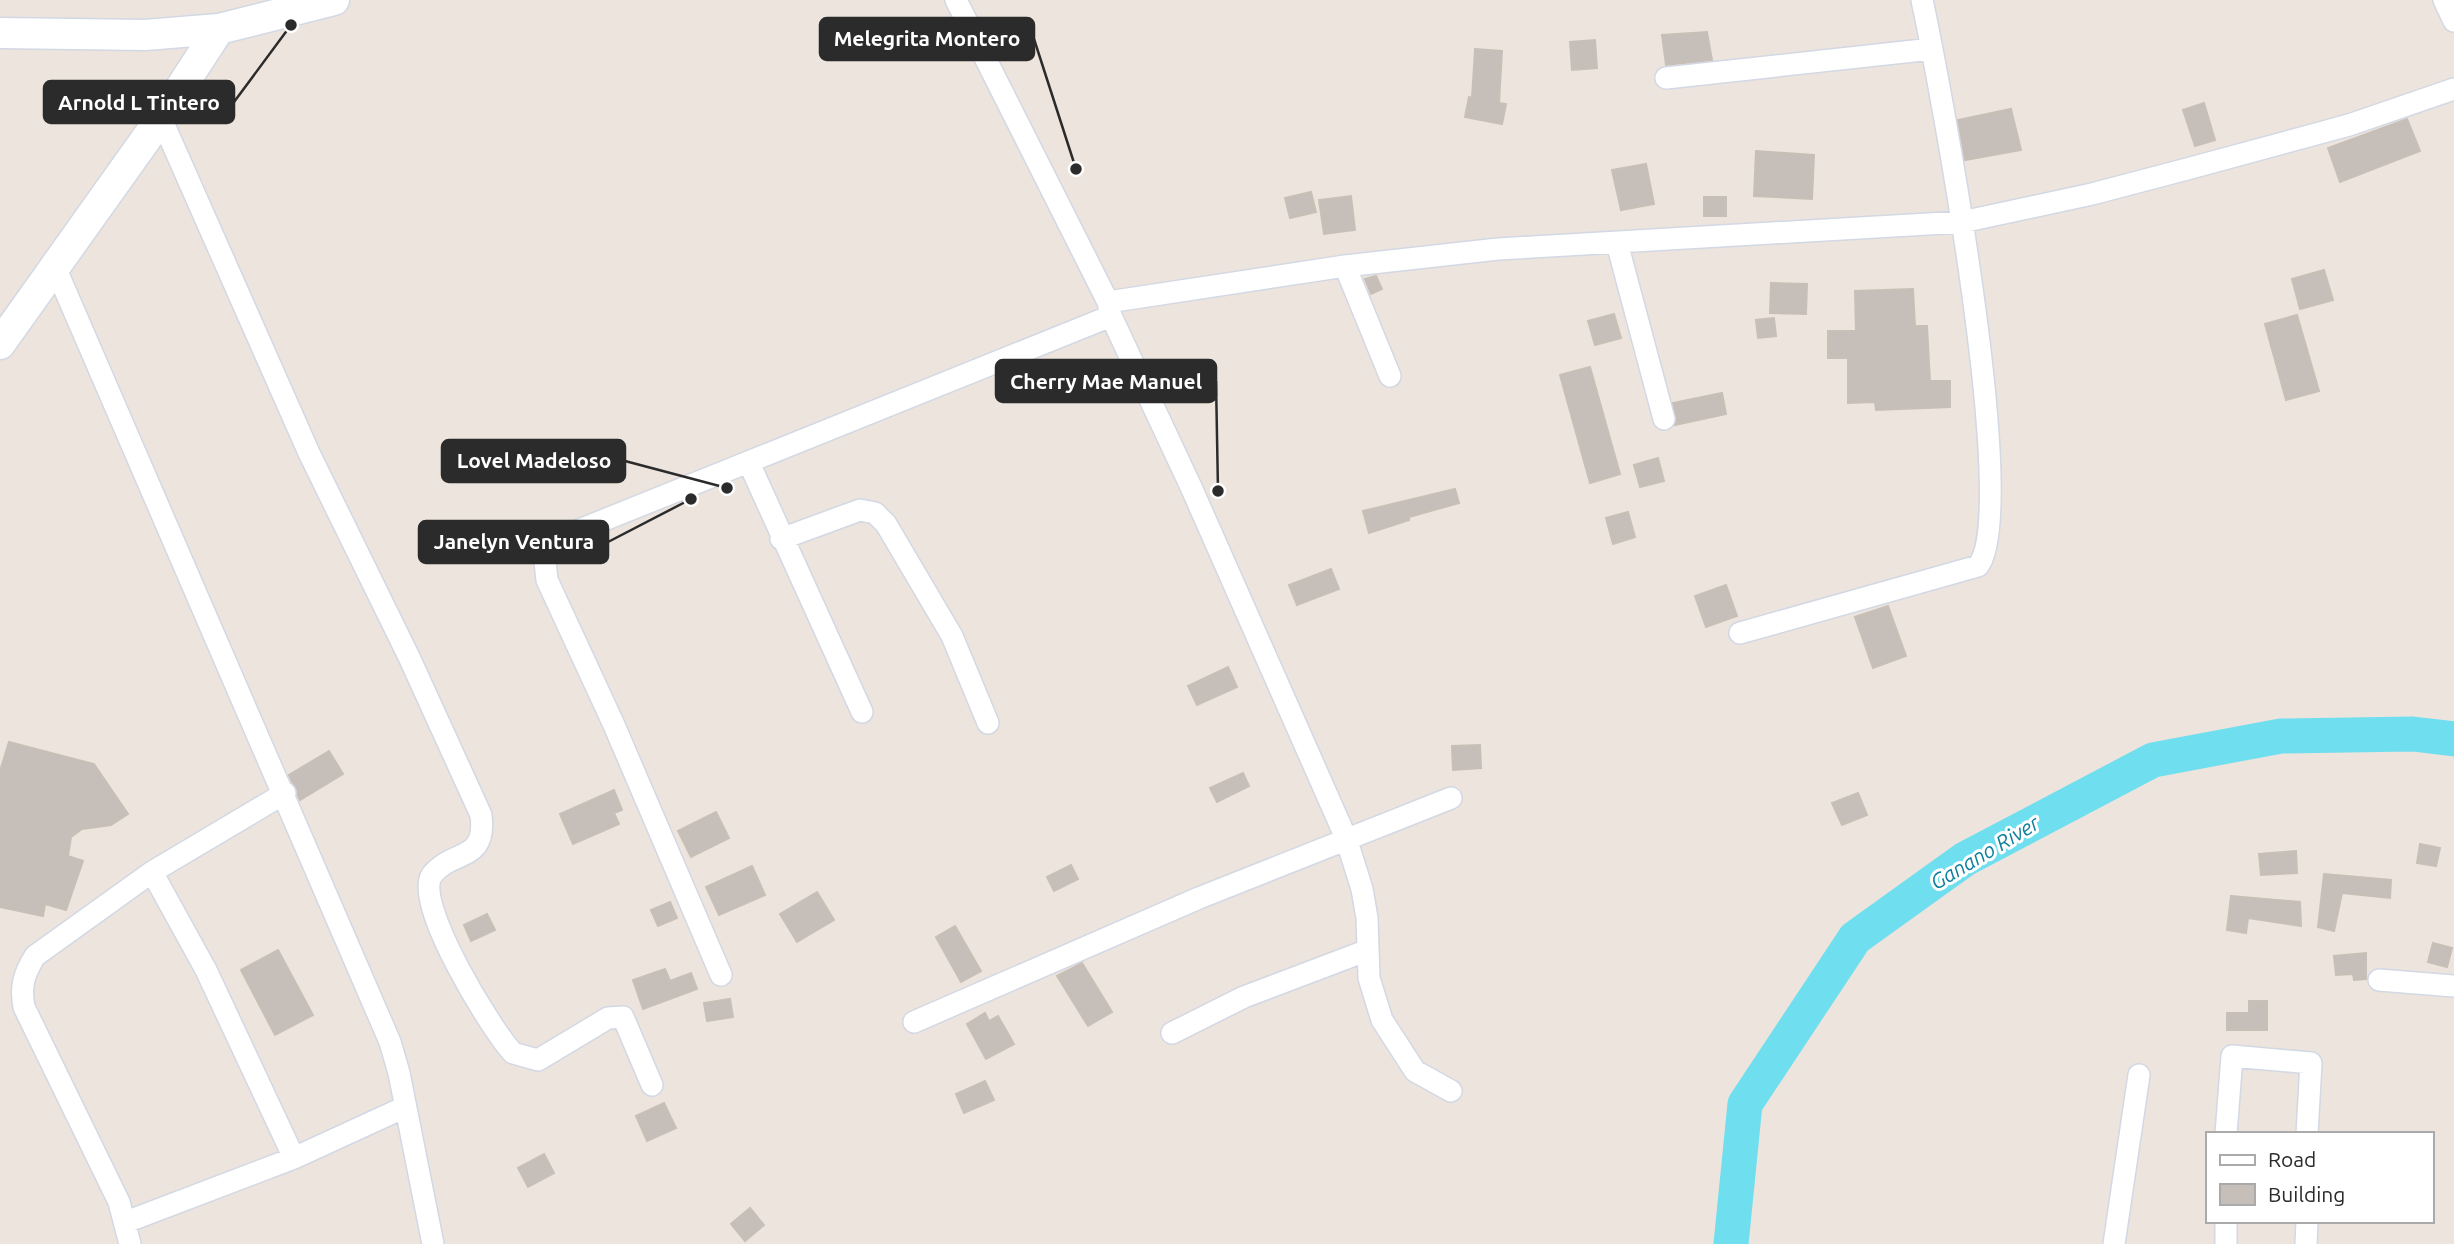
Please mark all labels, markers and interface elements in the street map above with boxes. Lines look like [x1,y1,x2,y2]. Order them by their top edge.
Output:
callout: Melegrita Montero [820,18,1034,60]
text: Melegrita Montero [834,26,1020,50]
callout: Arnold L Tintero [44,81,234,123]
text: Arnold L Tintero [58,90,220,114]
callout: Cherry Mae Manuel [996,360,1216,402]
text: Cherry Mae Manuel [1010,369,1202,393]
callout: Lovel Madeloso [442,440,625,482]
text: Lovel Madeloso [457,448,611,472]
callout: Janelyn Ventura [419,521,608,563]
text: Janelyn Ventura [434,529,594,553]
water label: Ganano River [1926,810,2044,894]
legend [2206,1132,2433,1223]
text: Road [2268,1147,2316,1171]
text: Building [2268,1182,2345,1206]

